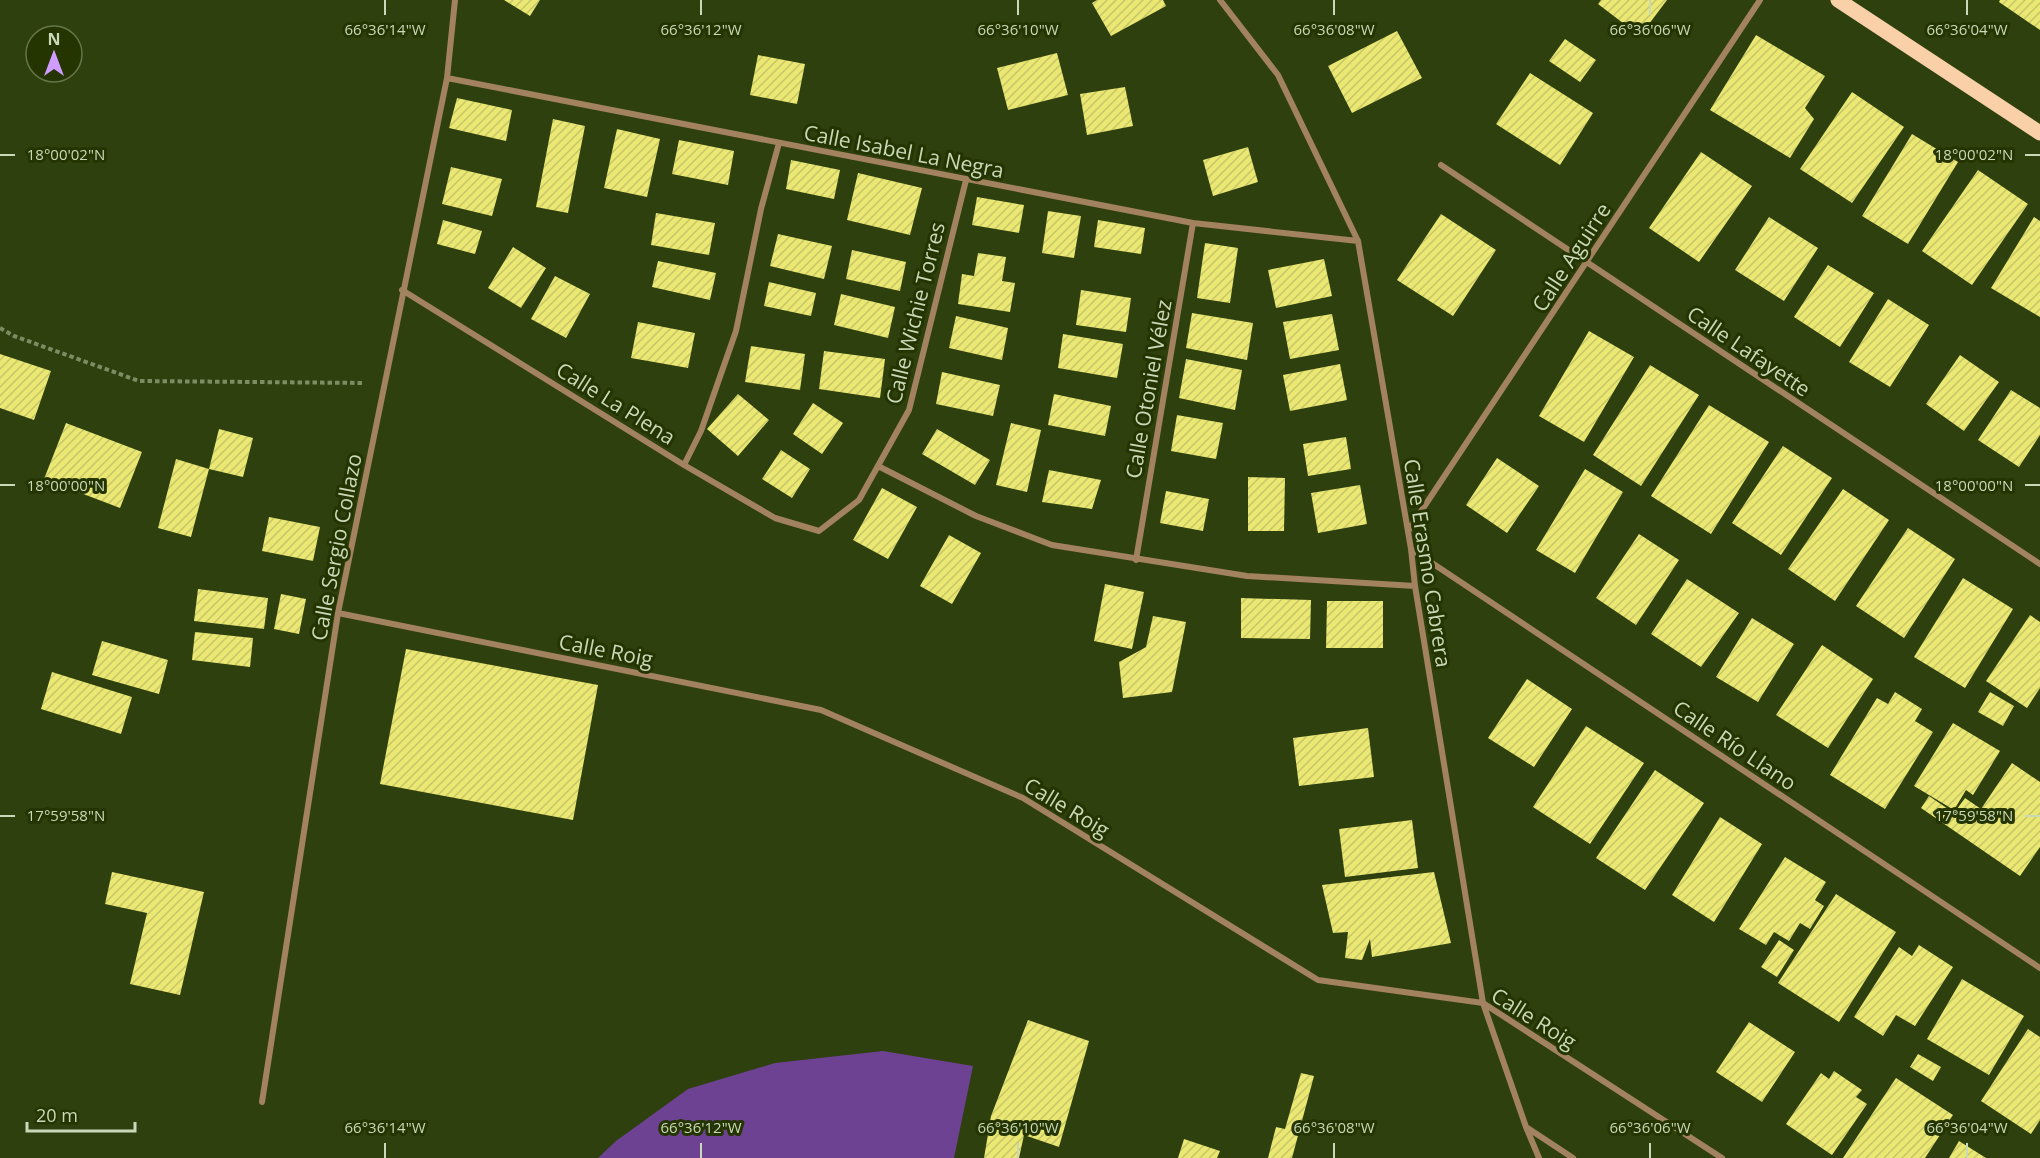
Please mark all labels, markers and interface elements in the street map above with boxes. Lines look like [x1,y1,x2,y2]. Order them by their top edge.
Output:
text: 66°36'14"W [345,19,426,39]
text: 66°36'12"W [661,19,742,39]
text: 66°36'10"W [978,19,1059,39]
text: 66°36'08"W [1294,19,1375,39]
text: 66°36'06"W [1610,19,1691,39]
text: 66°36'04"W [1927,19,2008,39]
north arrow [24,24,84,84]
text: N [47,28,61,50]
street label: Calle Isabel La Negra [802,118,1006,184]
text: 18°00'02"N [27,144,105,164]
text: 18°00'02"N [1935,144,2013,164]
street label: Calle Aguirre [1525,197,1617,317]
street label: Calle Wichie Torres [879,219,951,407]
street label: Calle Otoniel Vélez [1118,297,1178,481]
street label: Calle Lafayette [1682,299,1816,403]
street label: Calle La Plena [551,355,681,451]
street label: Calle Sergio Collazo [304,451,368,643]
street label: Calle Erasmo Cabrera [1398,457,1458,669]
text: 18°00'00"N [27,475,105,495]
text: 18°00'00"N [1935,475,2013,495]
street label: Calle Roig [557,627,655,673]
street label: Calle Río Llano [1668,694,1802,796]
street label: Calle Roig [1019,771,1115,843]
text: 17°59'58"N [27,805,105,825]
text: 17°59'58"N [1935,805,2013,825]
street label: Calle Roig [1486,981,1582,1055]
scale bar [27,1095,135,1133]
text: 20 m [36,1103,78,1127]
text: 66°36'14"W [345,1117,426,1137]
text: 66°36'12"W [661,1117,742,1137]
text: 66°36'10"W [978,1117,1059,1137]
text: 66°36'08"W [1294,1117,1375,1137]
text: 66°36'06"W [1610,1117,1691,1137]
text: 66°36'04"W [1927,1117,2008,1137]

